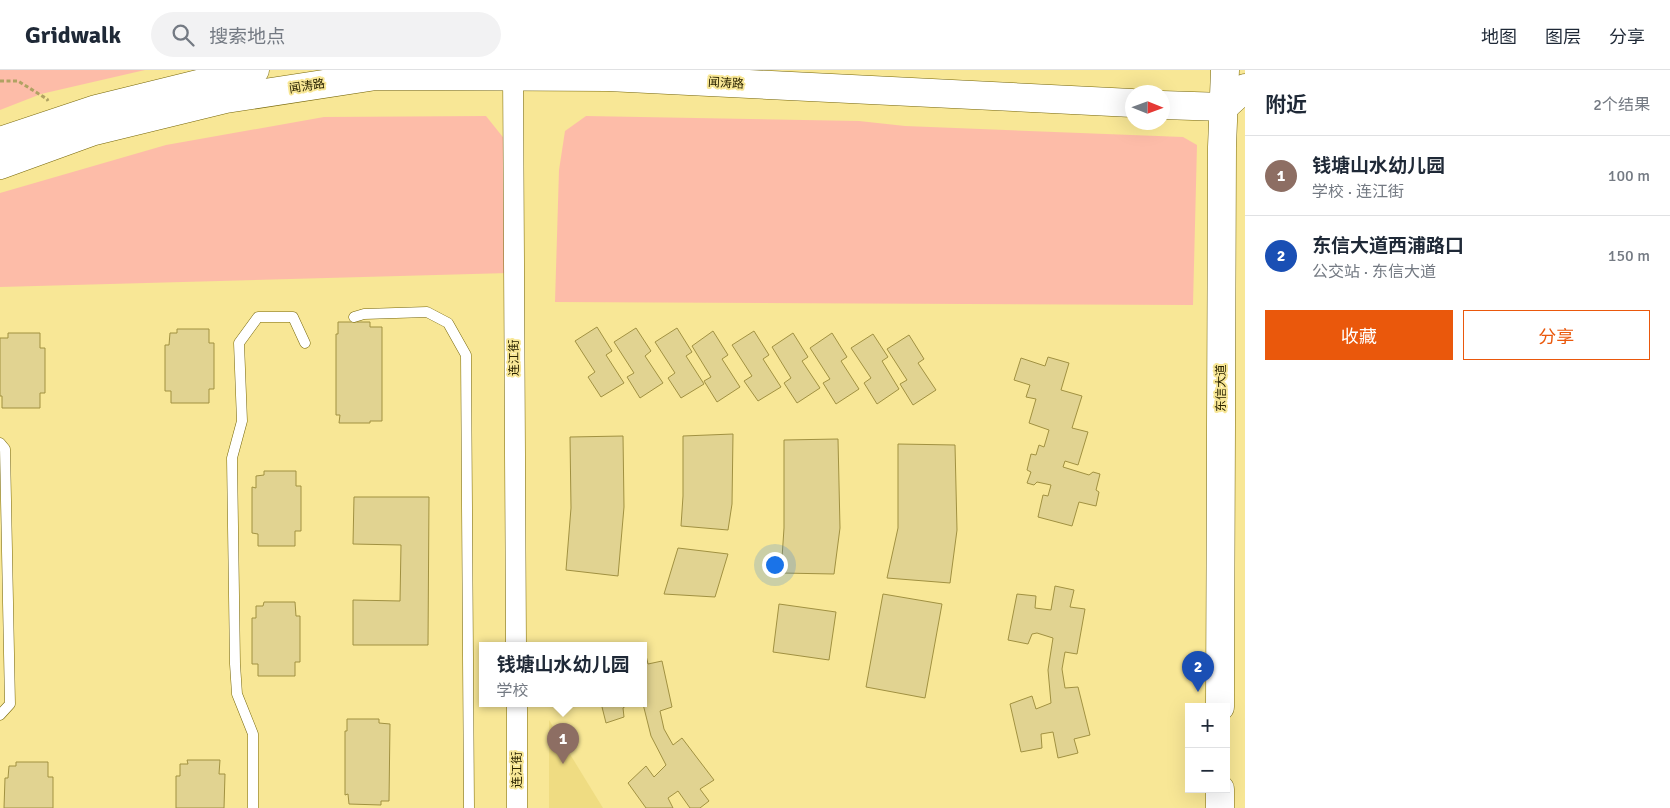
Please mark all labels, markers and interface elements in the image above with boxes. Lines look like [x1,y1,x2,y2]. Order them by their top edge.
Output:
search box [151,12,501,57]
text: Gridwalk [25,20,121,50]
icon: search [169,21,197,49]
text: 搜索地点 [209,25,285,49]
text: 地图 [1481,26,1517,48]
text: 图层 [1545,26,1581,48]
text: 分享 [1609,26,1645,48]
street label: 闻涛路 [708,75,744,92]
street label: 闻涛路 [288,76,326,97]
north arrow [1125,85,1170,130]
text: 附近 [1265,92,1307,118]
text: 2个结果 [1593,95,1650,115]
text: 钱塘山水幼儿园 [1312,154,1445,178]
text: 1 [1277,166,1285,186]
text: 100 m [1608,166,1650,186]
text: 学校 · 连江街 [1312,182,1404,202]
text: 东信大道西浦路口 [1312,234,1464,258]
text: 2 [1277,246,1285,266]
text: 150 m [1608,246,1650,266]
text: 公交站 · 东信大道 [1312,262,1436,282]
button: 收藏 [1265,310,1453,360]
button: 分享 [1463,310,1650,360]
street label: 连江街 [507,340,522,376]
street label: 东信大道 [1214,364,1229,412]
your location [762,552,788,578]
popup [479,642,647,707]
pin: 2 [1182,651,1214,692]
text: 钱塘山水幼儿园 [496,653,630,677]
text: 学校 [496,681,529,701]
map controls [1185,703,1230,793]
button: + [1185,703,1230,748]
pin: 1 [547,723,579,764]
button: − [1185,748,1230,793]
street label: 连江街 [510,752,525,788]

